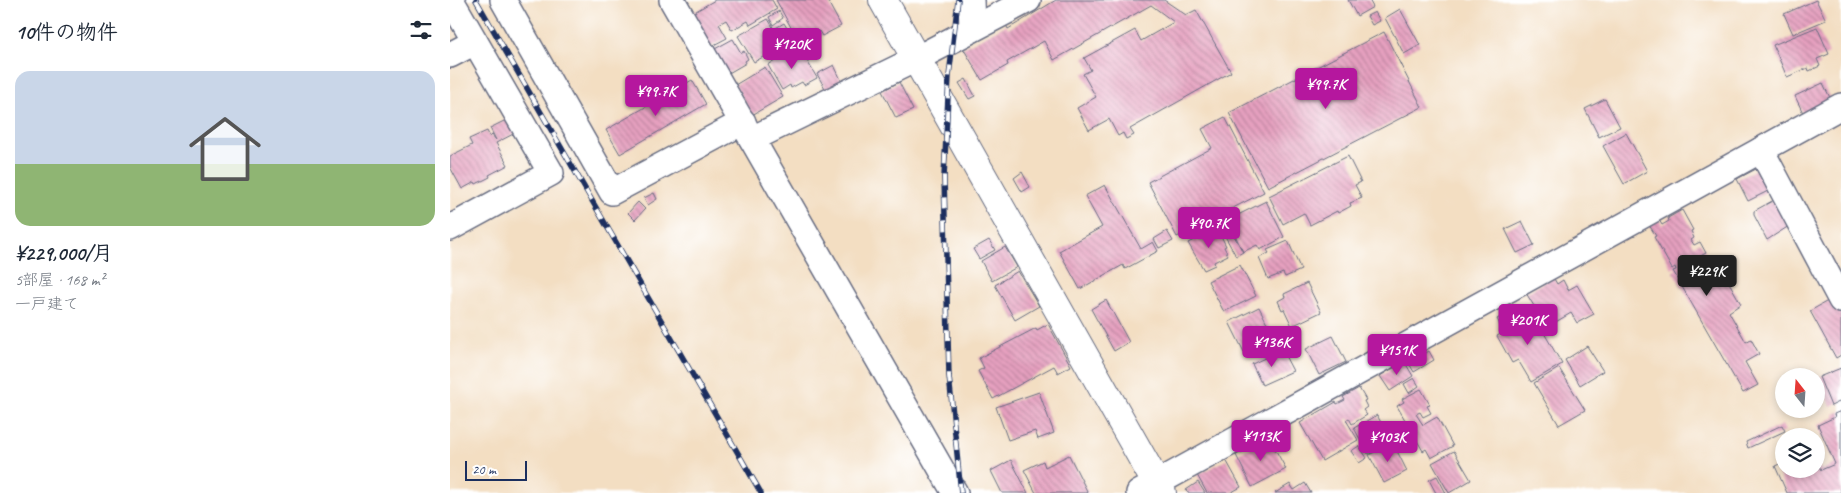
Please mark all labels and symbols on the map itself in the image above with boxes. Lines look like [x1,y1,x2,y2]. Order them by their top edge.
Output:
pin: ¥120K [757,28,827,70]
pin: ¥99.7K [1285,68,1367,110]
pin: ¥99.7K [615,74,697,117]
pin: ¥90.7K [1168,206,1250,249]
pin: ¥229K [1672,254,1742,297]
pin: ¥201K [1493,304,1563,346]
pin: ¥136K [1237,326,1307,368]
pin: ¥151K [1362,334,1432,376]
north arrow [1775,368,1825,418]
pin: ¥113K [1226,420,1296,462]
pin: ¥103K [1353,420,1423,463]
scale bar [465,458,528,481]

